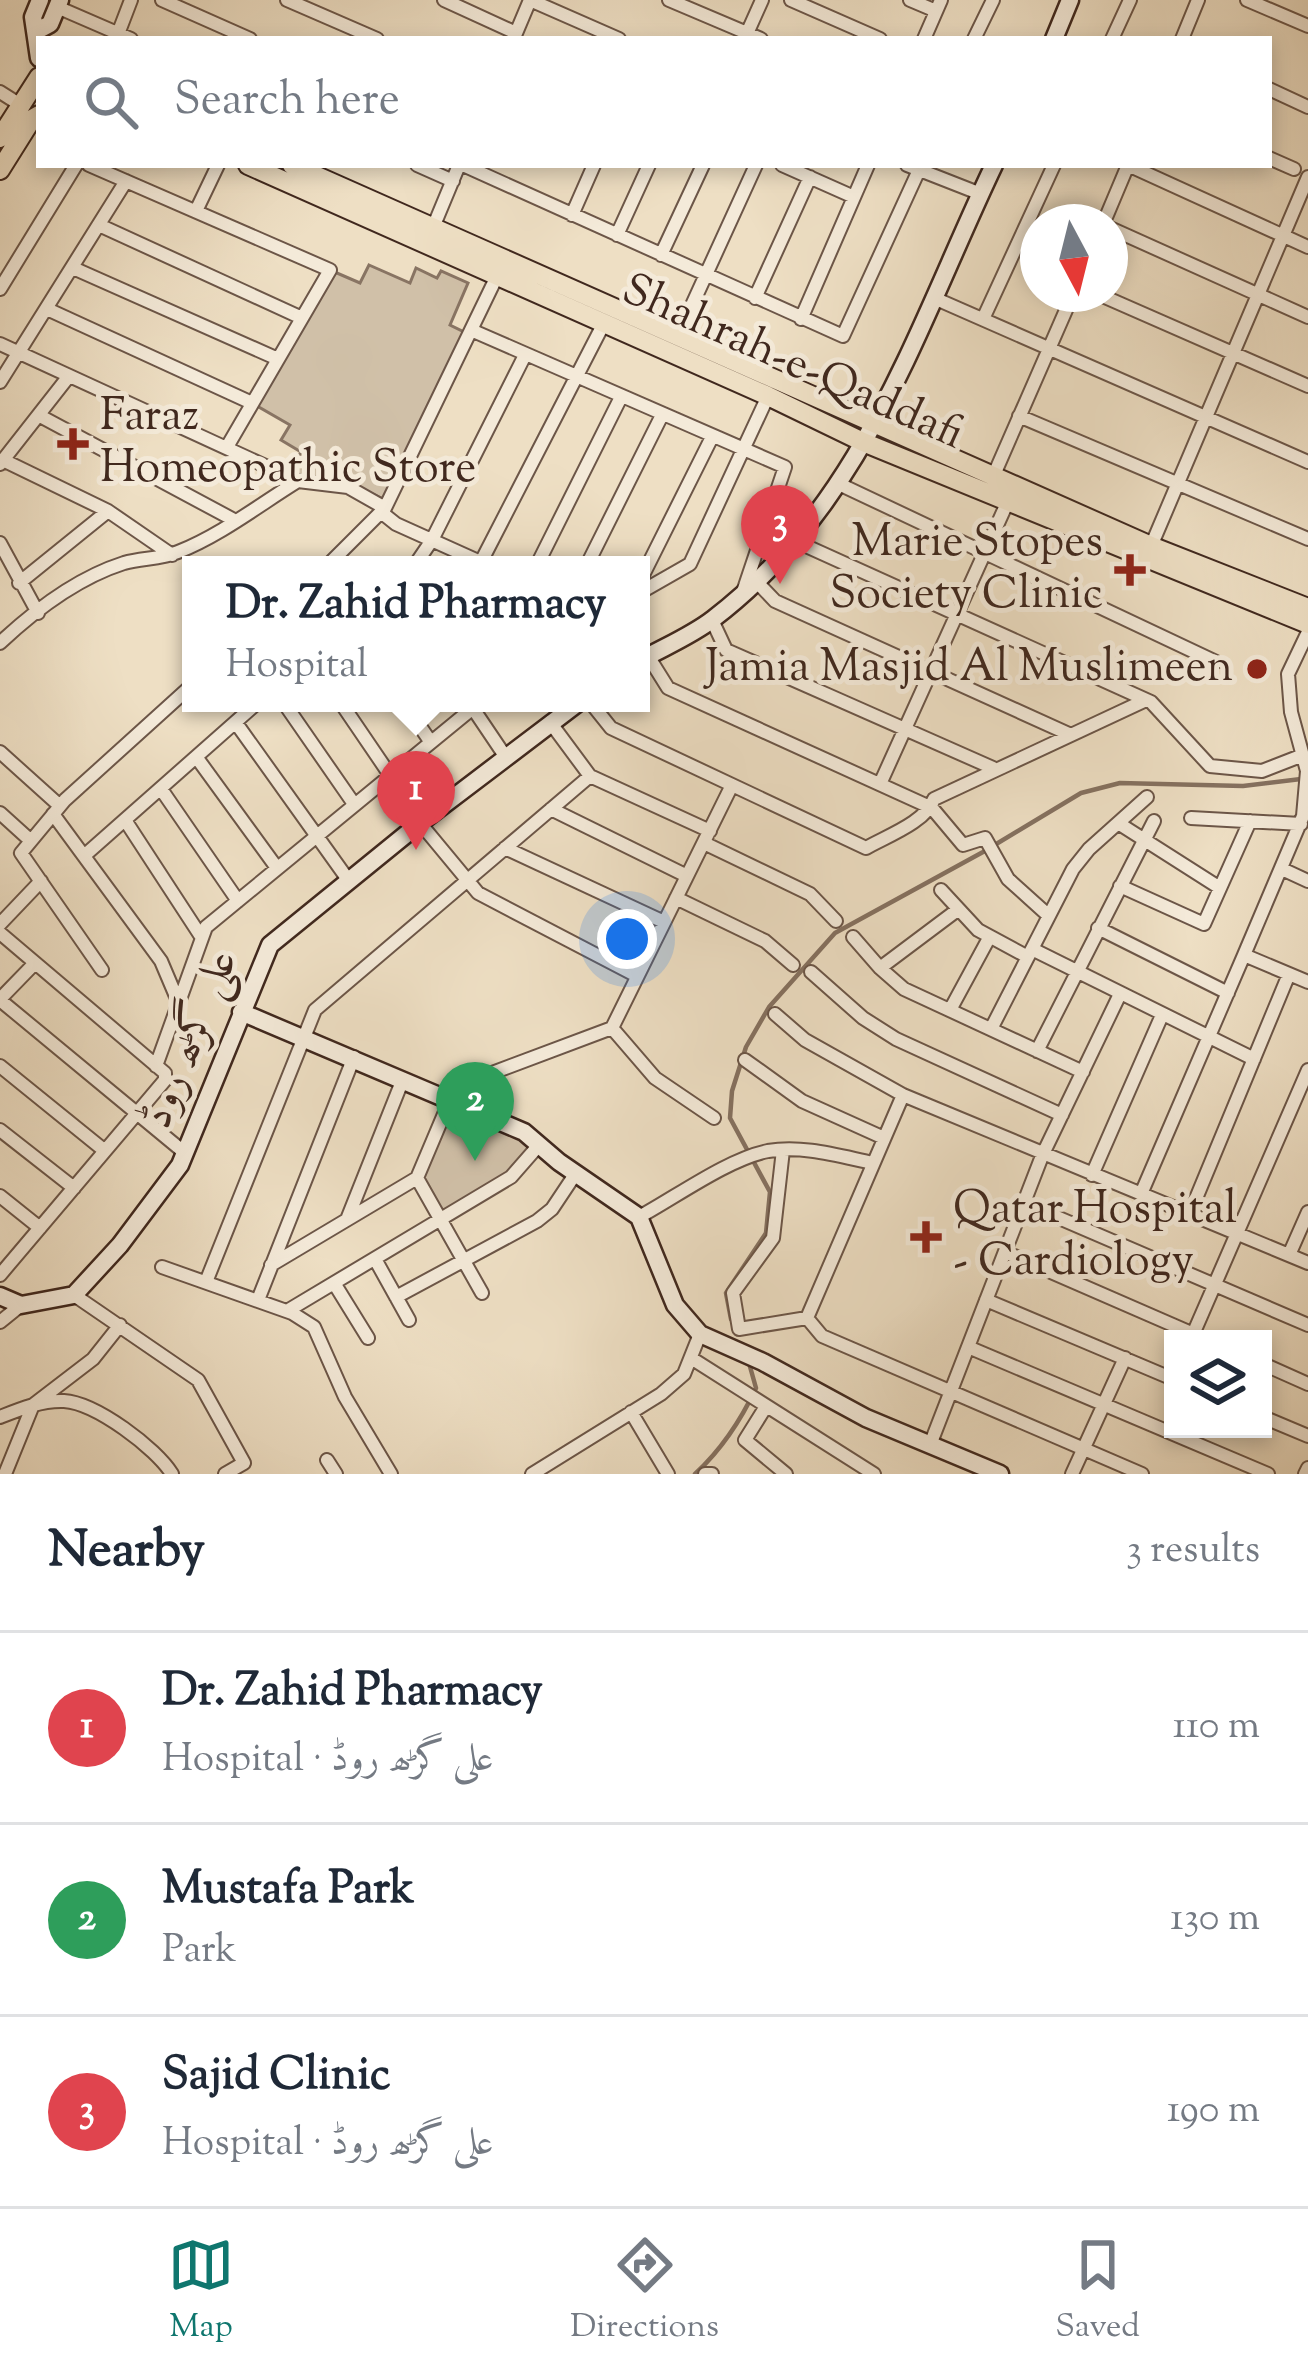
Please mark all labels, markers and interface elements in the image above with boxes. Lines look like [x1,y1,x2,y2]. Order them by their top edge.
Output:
search box [36,36,1272,168]
icon: search [78,69,144,135]
text: Search here [174,70,400,135]
north arrow [1020,204,1128,312]
street label: Shahrah-e-Qaddafi [610,259,974,469]
place label: Faraz Homeopathic Store [100,386,476,503]
marker: Faraz Homeopathic Store [57,428,89,460]
pin: 3 [741,485,819,584]
place label: Marie Stopes Society Clinic [829,512,1103,629]
marker: Marie Stopes Society Clinic [1114,554,1146,586]
popup [182,556,650,712]
text: Dr. Zahid Pharmacy [226,574,606,639]
place label: Jamia Masjid Al Muslimeen [702,637,1233,702]
text: Hospital [226,639,368,695]
marker: Jamia Masjid Al Muslimeen [1244,656,1270,682]
pin: 1 [377,751,455,850]
your location [597,909,657,969]
street label: علی گڑھ روڈ [126,940,257,1139]
pin: 2 [436,1062,514,1161]
place label: Qatar Hospital - Cardiology [953,1179,1237,1296]
marker: Qatar Hospital - Cardiology [910,1221,942,1253]
map controls [1164,1330,1272,1438]
button: layers [1164,1330,1272,1438]
text: Nearby [48,1516,205,1589]
text: 3 results [1126,1524,1260,1580]
text: Dr. Zahid Pharmacy [162,1661,543,1726]
text: 1 [80,1700,94,1756]
text: 110 m [1173,1700,1260,1756]
text: Hospital · علی گڑھ روڈ [162,1733,494,1789]
text: Mustafa Park [162,1859,414,1924]
text: 2 [78,1892,96,1948]
text: 130 m [1170,1892,1260,1948]
text: Park [162,1924,237,1980]
text: Sajid Clinic [162,2045,390,2110]
text: 3 [79,2084,95,2140]
text: 190 m [1167,2084,1260,2140]
text: Hospital · علی گڑھ روڈ [162,2117,494,2173]
tab: Map [168,2232,234,2352]
tab: Directions [570,2232,719,2352]
tab: Saved [1055,2232,1140,2352]

